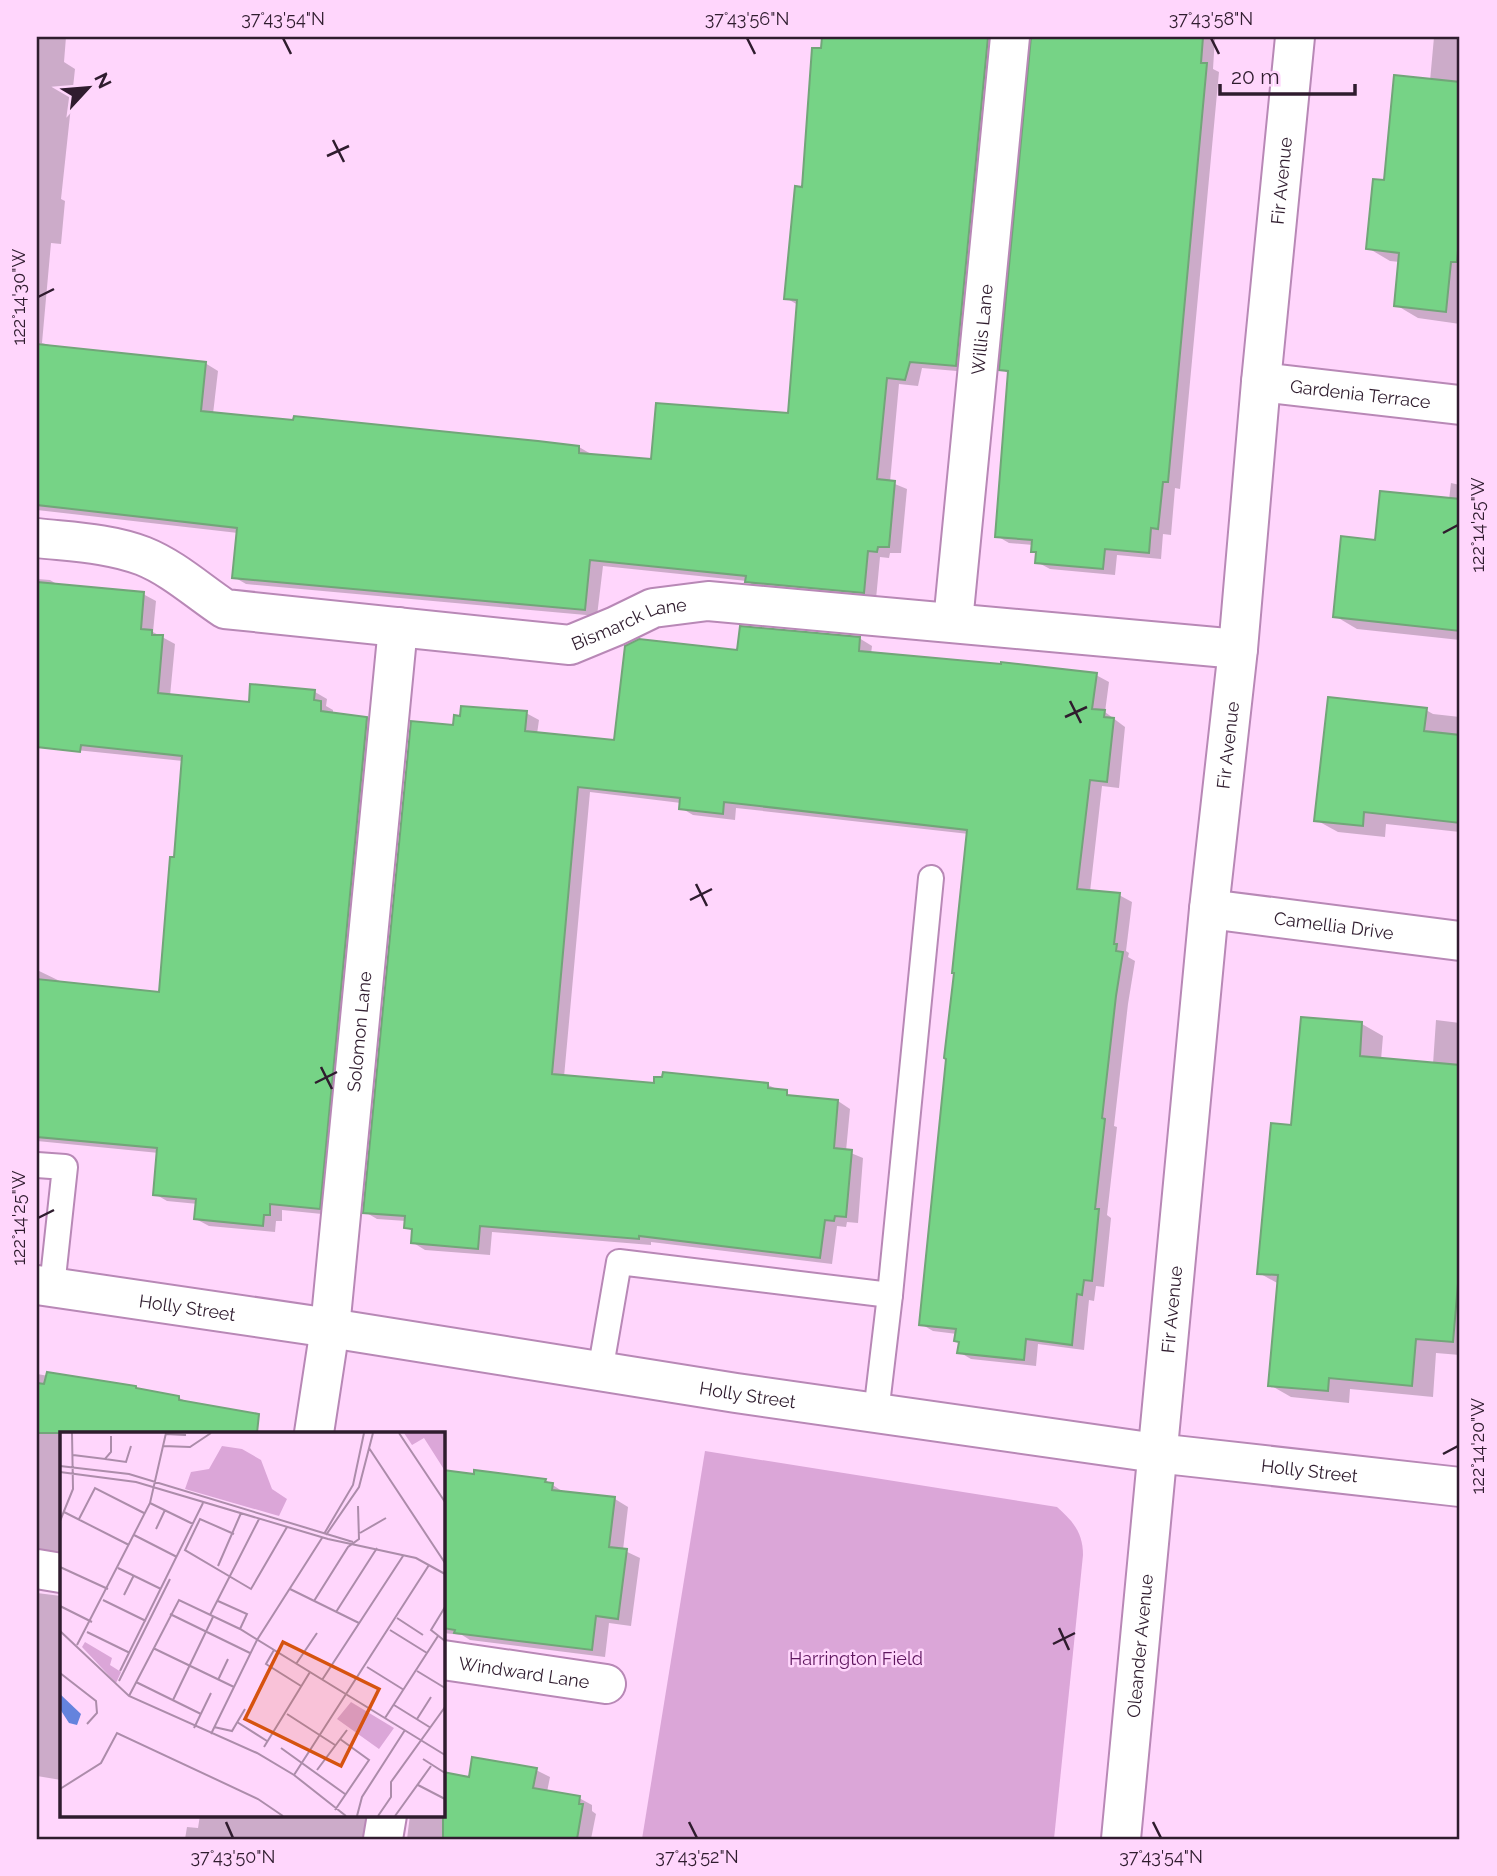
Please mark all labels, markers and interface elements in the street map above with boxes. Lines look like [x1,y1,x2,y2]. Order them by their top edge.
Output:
text: 37°43'54"N [241,8,325,29]
text: 37°43'56"N [705,8,789,29]
text: 37°43'58"N [1169,8,1253,29]
north arrow [52,52,122,122]
scale bar [1220,52,1355,96]
text: 20 m [1231,64,1279,89]
text: N [90,69,116,92]
street label: Fir Avenue [1266,136,1296,225]
text: 122°14'30"W [8,249,29,345]
street label: Willis Lane [967,283,996,376]
street label: Gardenia Terrace [1289,375,1432,412]
text: 122°14'25"W [1467,477,1488,573]
street label: Bismarck Lane [568,593,688,654]
street label: Fir Avenue [1212,700,1243,790]
street label: Camellia Drive [1273,907,1395,943]
street label: Solomon Lane [342,970,375,1093]
text: 122°14'25"W [8,1170,29,1266]
street label: Fir Avenue [1157,1264,1186,1354]
street label: Holly Street [138,1290,237,1325]
street label: Holly Street [698,1377,797,1412]
text: 122°14'20"W [1467,1398,1488,1494]
inset map [60,1432,444,1816]
street label: Holly Street [1260,1454,1359,1486]
street label: Oleander Avenue [1122,1573,1157,1719]
park label: Harrington Field [789,1648,923,1669]
street label: Windward Lane [457,1652,591,1692]
text: 37°43'50"N [191,1846,275,1867]
text: 37°43'52"N [655,1846,739,1867]
text: 37°43'54"N [1119,1846,1203,1867]

